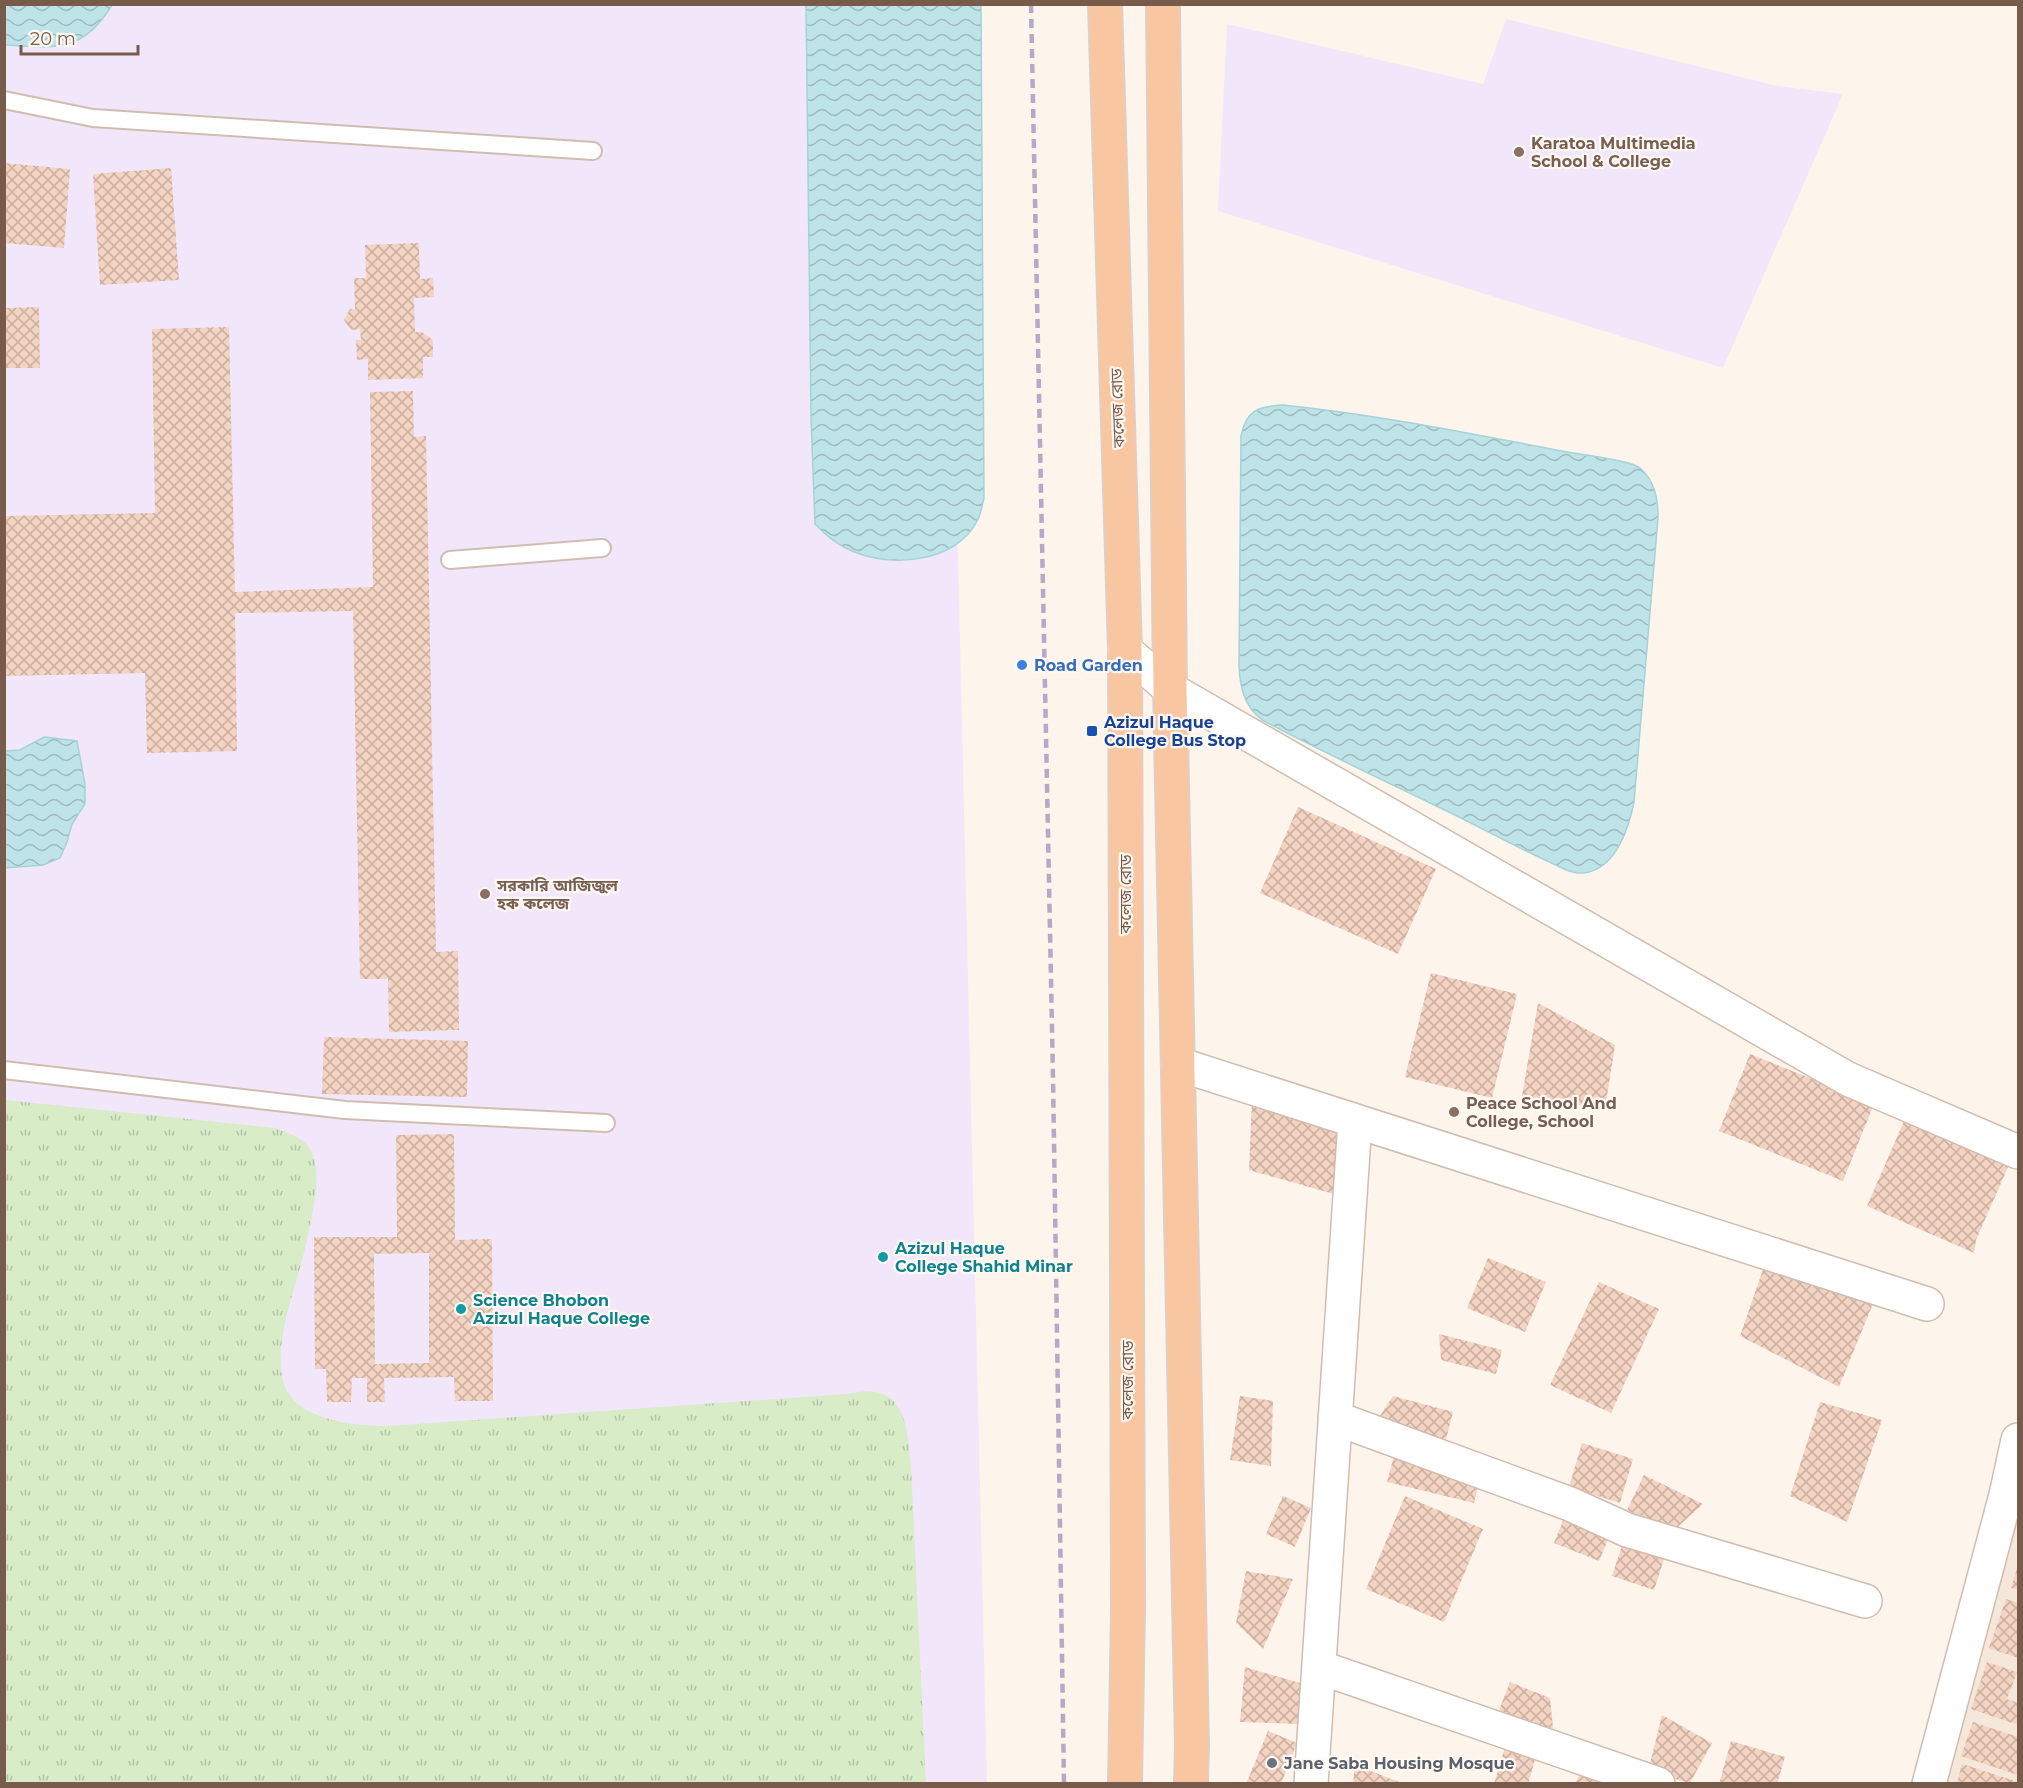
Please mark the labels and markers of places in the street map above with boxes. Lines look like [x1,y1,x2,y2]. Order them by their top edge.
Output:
place label: Karatoa Multimedia School & College [1531,134,1696,171]
marker: Karatoa Multimedia School & College [1512,145,1526,159]
place label: Road Garden [1034,656,1143,675]
marker: Road Garden [1015,658,1029,672]
place label: Azizul Haque College Bus Stop [1103,713,1246,750]
marker: Azizul Haque College Bus Stop [1085,724,1099,738]
place label: সরকারি আজিজুল হক কলেজ [496,876,619,913]
marker: সরকারি আজিজুল হক কলেজ [478,887,492,901]
place label: Peace School And College, School [1466,1094,1617,1131]
marker: Peace School And College, School [1447,1105,1461,1119]
place label: Azizul Haque College Shahid Minar [894,1239,1073,1276]
marker: Azizul Haque College Shahid Minar [876,1250,890,1264]
place label: Science Bhobon Azizul Haque College [472,1291,650,1328]
marker: Science Bhobon Azizul Haque College [454,1302,468,1316]
place label: Jane Saba Housing Mosque [1283,1754,1515,1773]
marker: Jane Saba Housing Mosque [1265,1756,1279,1770]

